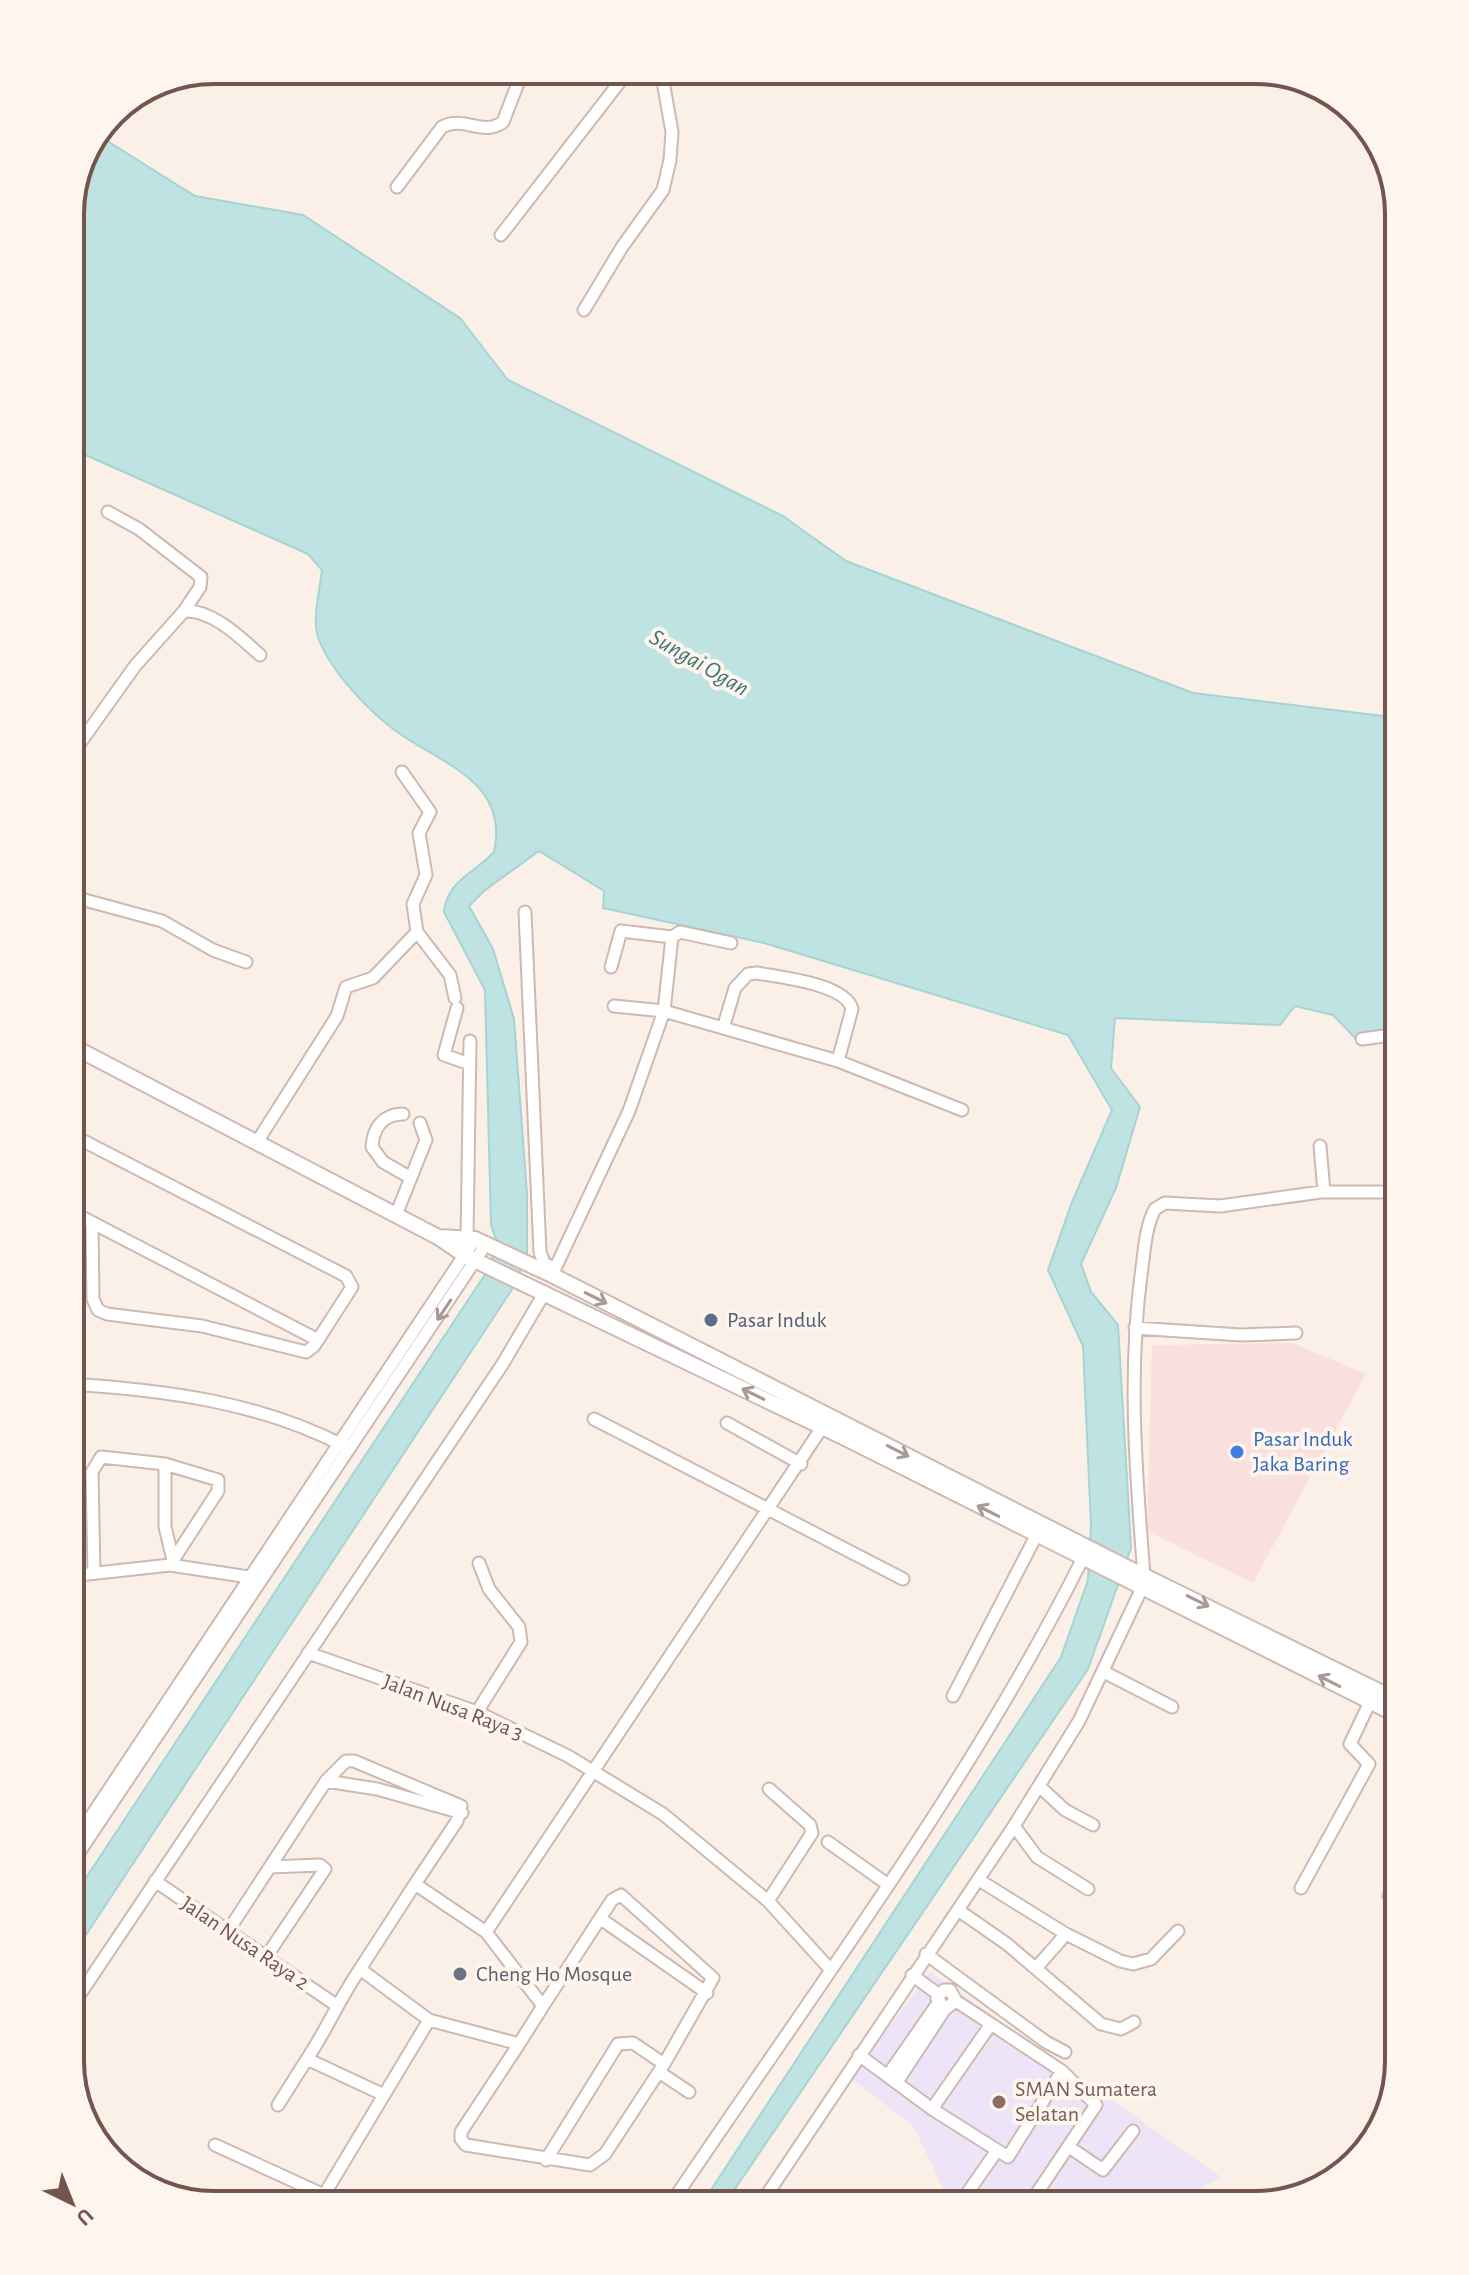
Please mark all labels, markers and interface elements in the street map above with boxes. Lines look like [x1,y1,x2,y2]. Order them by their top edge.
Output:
water label: Sungai Ogan [645,625,753,701]
one-way arrow [584,1290,608,1306]
one-way arrow [436,1298,452,1320]
place label: Pasar Induk [727,1309,827,1331]
marker: Pasar Induk [702,1311,720,1329]
one-way arrow [741,1385,765,1401]
place label: Pasar Induk Jaka Baring [1253,1428,1353,1475]
one-way arrow [886,1443,910,1459]
marker: Pasar Induk Jaka Baring [1228,1443,1246,1461]
one-way arrow [976,1503,1000,1519]
one-way arrow [1186,1594,1210,1609]
street label: Jalan Nusa Raya 3 [380,1670,526,1744]
one-way arrow [1318,1673,1342,1689]
street label: Jalan Nusa Raya 2 [177,1892,313,1994]
place label: Cheng Ho Mosque [476,1963,632,1985]
marker: Cheng Ho Mosque [451,1965,469,1983]
place label: SMAN Sumatera Selatan [1015,2078,1157,2125]
marker: SMAN Sumatera Selatan [990,2093,1008,2111]
north arrow [32,2163,112,2243]
text: U [72,2204,98,2230]

